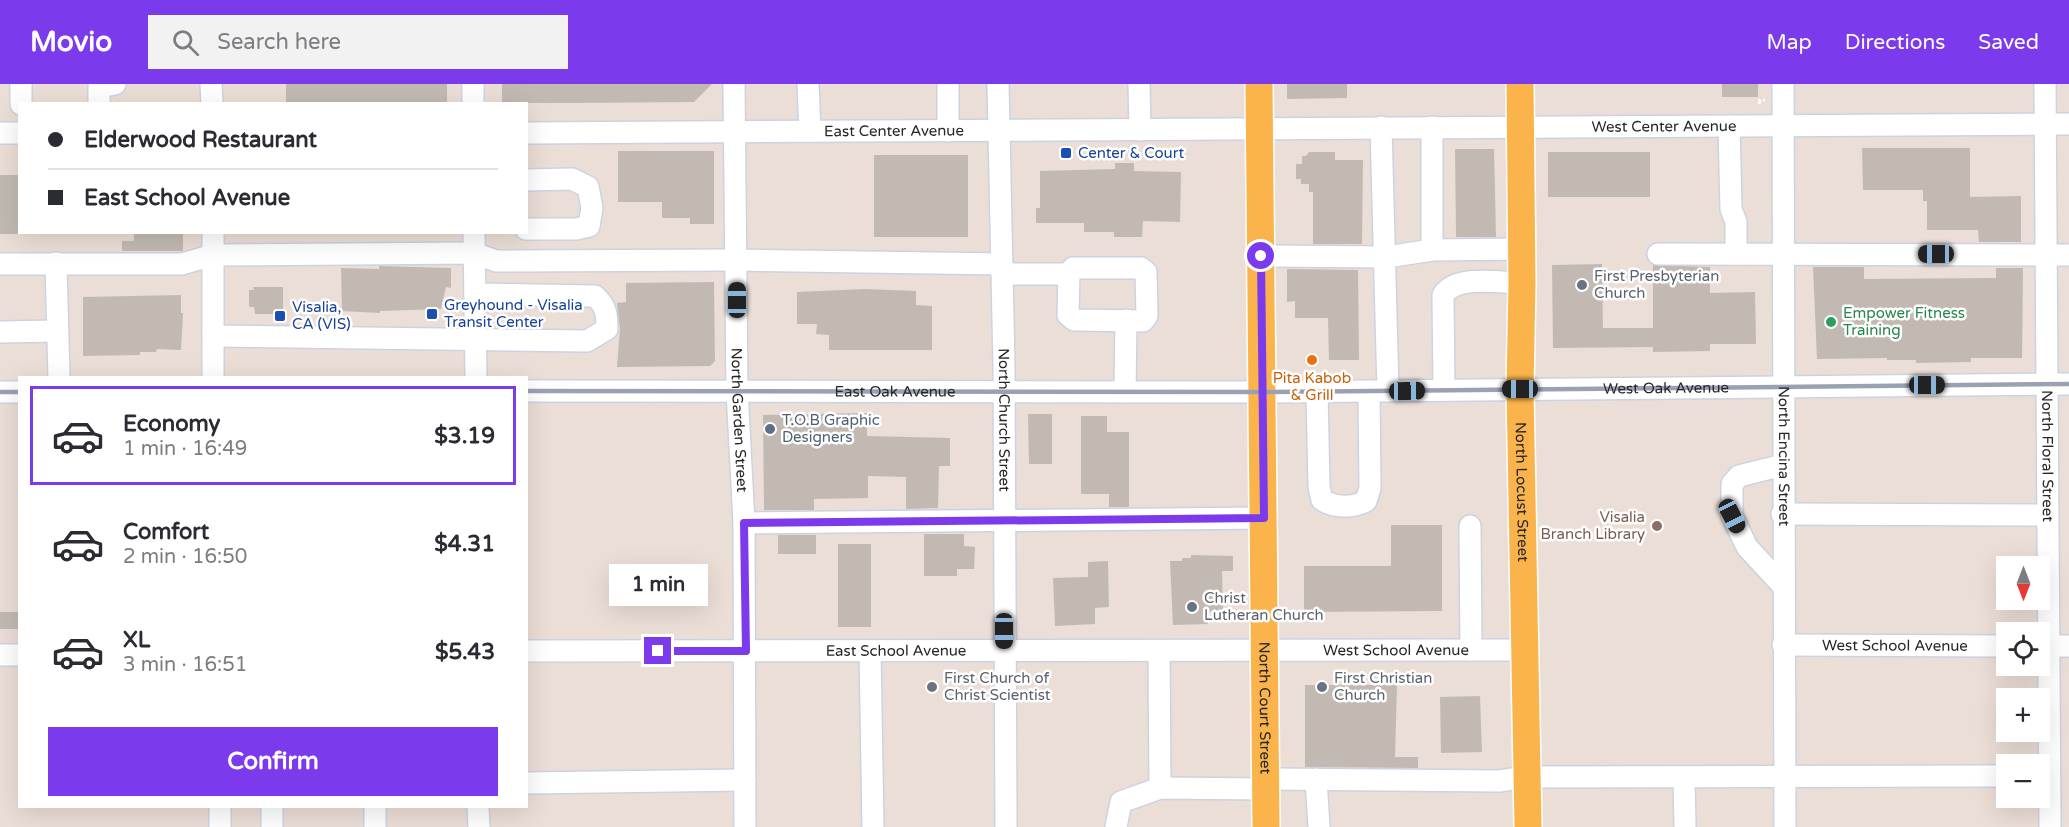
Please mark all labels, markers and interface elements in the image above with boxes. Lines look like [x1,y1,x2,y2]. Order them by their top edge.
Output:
search box [148,15,568,69]
text: Movio [30,25,112,59]
icon: search [169,26,202,59]
text: Search here [217,29,341,55]
text: Map [1766,30,1812,55]
text: Directions [1845,30,1945,55]
text: Saved [1978,30,2039,55]
street label: West Center Avenue [1591,117,1737,136]
street label: East Center Avenue [824,121,964,140]
text: Elderwood Restaurant [84,127,317,153]
place label: Center & Court [1078,144,1184,162]
marker: Center & Court [1059,146,1073,160]
text: East School Avenue [84,185,290,211]
route start [1247,242,1274,269]
car [1918,245,1954,263]
place label: First Presbyterian Church [1594,267,1719,302]
marker: First Presbyterian Church [1575,278,1589,292]
car [728,282,746,318]
place label: Greyhound - Visalia Transit Center [444,296,583,331]
place label: Visalia, CA (VIS) [292,298,351,333]
place label: Empower Fitness Training [1843,304,1965,339]
marker: Greyhound - Visalia Transit Center [425,307,439,321]
marker: Visalia, CA (VIS) [273,309,287,323]
marker: Empower Fitness Training [1824,315,1838,329]
street label: North Garden Street [728,348,751,493]
street label: North Church Street [995,348,1014,492]
marker: Pita Kabob & Grill [1305,353,1319,367]
place label: Pita Kabob & Grill [1273,369,1351,404]
car [1909,376,1945,394]
street label: West Oak Avenue [1603,378,1729,398]
car [1502,380,1538,398]
street label: East Oak Avenue [834,382,956,401]
car [1389,382,1425,400]
street label: North Encina Street [1775,386,1793,526]
street label: North Floral Street [2038,390,2057,522]
icon: car [51,409,105,463]
text: Economy [123,411,220,437]
place label: T.O.B Graphic Designers [782,411,880,446]
marker: T.O.B Graphic Designers [763,422,777,436]
street label: North Locust Street [1512,422,1532,562]
text: $3.19 [434,423,495,449]
text: 1 min · 16:49 [123,437,247,461]
car [1716,496,1748,536]
place label: Visalia Branch Library [1541,508,1645,543]
icon: car [51,517,105,571]
text: Comfort [123,519,209,545]
marker: Visalia Branch Library [1650,519,1664,533]
text: $4.31 [434,531,495,557]
text: 2 min · 16:50 [123,545,247,569]
north arrow [1996,556,2050,610]
map controls [1996,556,2050,808]
callout: 1 min [608,564,708,606]
text: 1 min [632,573,685,597]
place label: Christ Lutheran Church [1204,589,1324,624]
marker: Christ Lutheran Church [1185,600,1199,614]
car [995,613,1013,649]
button: locate [1996,622,2050,676]
icon: car [51,625,105,679]
text: XL [123,627,150,653]
street label: West School Avenue [1822,636,1968,655]
route end [644,637,671,664]
text: $5.43 [435,639,495,665]
street label: West School Avenue [1323,641,1469,659]
street label: East School Avenue [826,642,966,660]
street label: North Court Street [1255,642,1275,774]
text: 3 min · 16:51 [123,653,247,677]
place label: First Church of Christ Scientist [944,669,1051,704]
place label: First Christian Church [1334,669,1432,704]
marker: First Church of Christ Scientist [925,680,939,694]
marker: First Christian Church [1315,680,1329,694]
button: + [1996,688,2050,742]
button: Confirm [48,727,498,796]
button: − [1996,754,2050,808]

